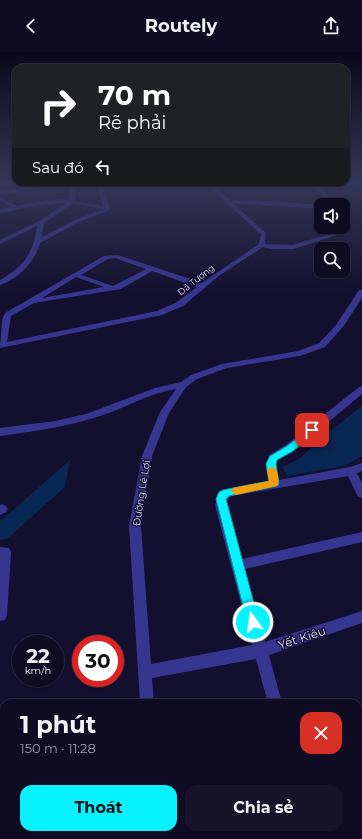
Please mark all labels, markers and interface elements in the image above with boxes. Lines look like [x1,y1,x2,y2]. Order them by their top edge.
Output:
icon: back [20,15,42,37]
text: Routely [145,15,217,37]
icon: share [320,15,342,37]
text: 70 m [98,78,171,112]
icon: right [32,80,84,132]
text: Rẽ phải [98,112,166,134]
icon: left [92,156,114,178]
text: Sau đó [32,158,84,177]
map controls [314,198,350,278]
button: sound [314,198,350,234]
button: search [314,242,350,278]
street label: Dã Tượng [175,262,216,297]
pin [295,413,329,447]
icon: arrive [301,419,323,441]
street label: Đường Lê Lợi [130,459,153,527]
position arrow [232,601,274,643]
street label: Yết Kiêu [276,623,328,652]
speed limit sign: 30 [72,635,124,687]
text: 22 [26,644,50,668]
text: km/h [25,664,51,677]
text: 1 phút [20,710,96,739]
button: close [300,712,342,754]
text: 150 m · 11:28 [20,740,96,756]
button: Thoát [20,785,177,831]
button: Chia sẻ [185,785,342,831]

